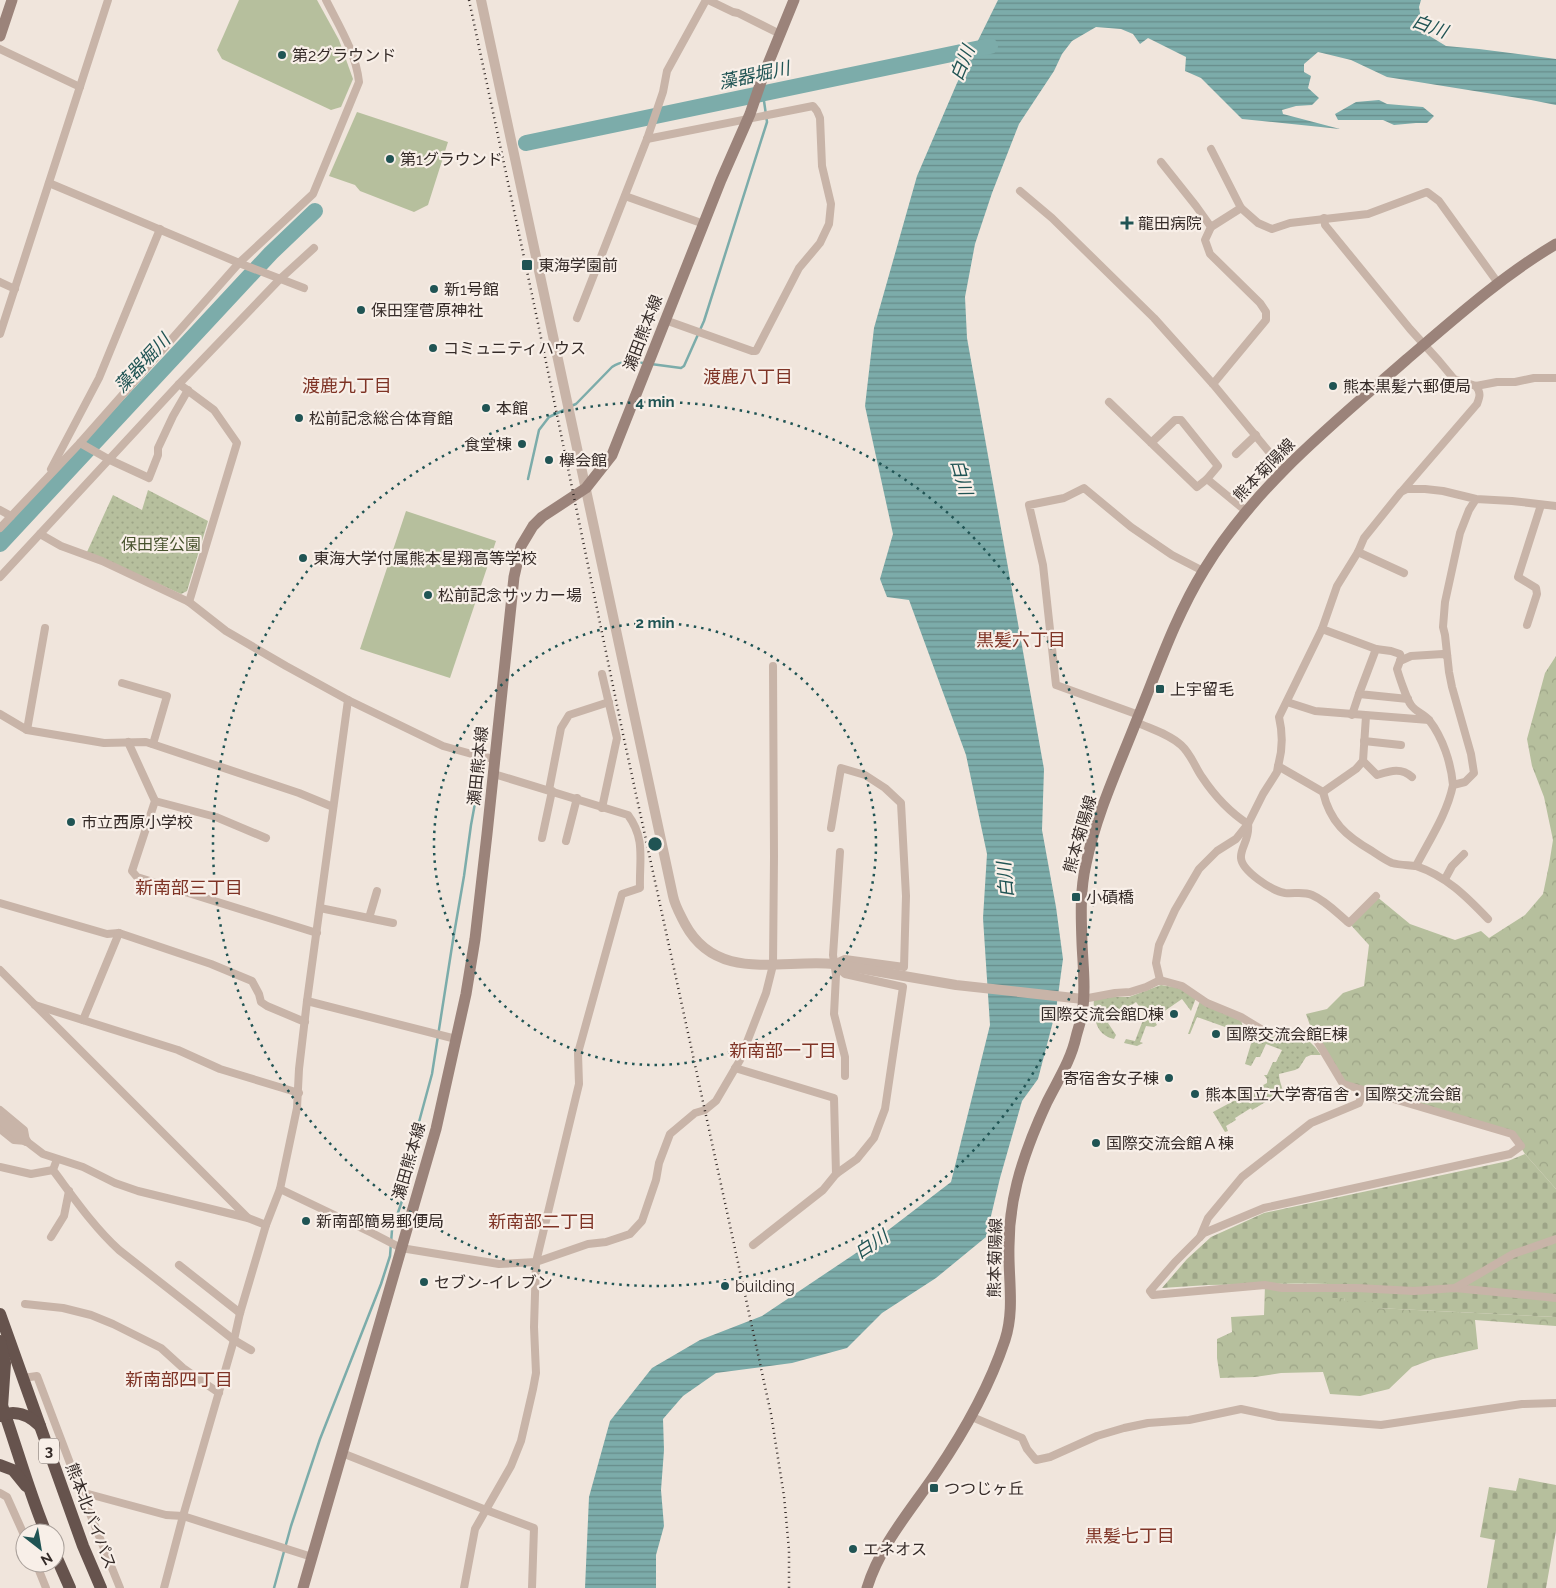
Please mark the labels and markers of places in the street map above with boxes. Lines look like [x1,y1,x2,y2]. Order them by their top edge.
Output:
place label: 第2グラウンド [292,46,396,65]
marker: 第2グラウンド [276,49,288,61]
place label: 第1グラウンド [400,150,503,169]
marker: 第1グラウンド [384,153,396,165]
place label: 龍田病院 [1138,214,1202,233]
marker: 龍田病院 [1120,216,1134,230]
place label: 東海学園前 [538,256,618,275]
marker: 東海学園前 [520,258,534,272]
place label: 新1号館 [444,280,499,299]
marker: 新1号館 [428,283,440,295]
place label: 保田窪菅原神社 [371,301,483,320]
marker: 保田窪菅原神社 [355,304,367,316]
place label: コミュニティハウス [443,339,586,358]
marker: コミュニティハウス [427,342,439,354]
place label: 熊本黒髪六郵便局 [1343,377,1471,396]
marker: 熊本黒髪六郵便局 [1327,380,1339,392]
place label: 本館 [496,399,528,418]
marker: 本館 [480,402,492,414]
place label: 松前記念総合体育館 [309,409,453,428]
marker: 松前記念総合体育館 [293,412,305,424]
place label: 食堂棟 [464,435,512,454]
marker: 食堂棟 [516,438,528,450]
place label: 欅会館 [559,451,607,470]
marker: 欅会館 [543,454,555,466]
place label: 東海大学付属熊本星翔高等学校 [313,549,537,568]
marker: 東海大学付属熊本星翔高等学校 [297,552,309,564]
place label: 松前記念サッカー場 [438,586,582,605]
marker: 松前記念サッカー場 [422,589,434,601]
place label: 上宇留毛 [1170,680,1234,699]
marker: 上宇留毛 [1154,683,1166,695]
place label: 市立西原小学校 [81,813,193,832]
marker: 市立西原小学校 [65,816,77,828]
centre of rings [646,835,664,853]
place label: 小磧橋 [1086,888,1134,907]
marker: 小磧橋 [1070,891,1082,903]
place label: 国際交流会館D棟 [1041,1005,1164,1024]
marker: 国際交流会館D棟 [1168,1008,1180,1020]
place label: 国際交流会館E棟 [1226,1025,1348,1044]
marker: 国際交流会館E棟 [1210,1028,1222,1040]
place label: 寄宿舎女子棟 [1063,1069,1159,1088]
marker: 寄宿舎女子棟 [1163,1072,1175,1084]
place label: 熊本国立大学寄宿舎・国際交流会館 [1205,1085,1461,1104]
marker: 熊本国立大学寄宿舎・国際交流会館 [1189,1088,1201,1100]
place label: 国際交流会館Ａ棟 [1106,1134,1234,1153]
marker: 国際交流会館Ａ棟 [1090,1137,1102,1149]
place label: 新南部簡易郵便局 [316,1212,444,1231]
marker: 新南部簡易郵便局 [300,1215,312,1227]
place label: セブン-イレブン [434,1273,553,1292]
marker: セブン-イレブン [418,1276,430,1288]
place label: building [735,1277,795,1296]
marker: building [719,1280,731,1292]
place label: つつじヶ丘 [944,1479,1024,1498]
marker: つつじヶ丘 [928,1482,940,1494]
place label: エネオス [863,1540,927,1559]
marker: エネオス [847,1543,859,1555]

